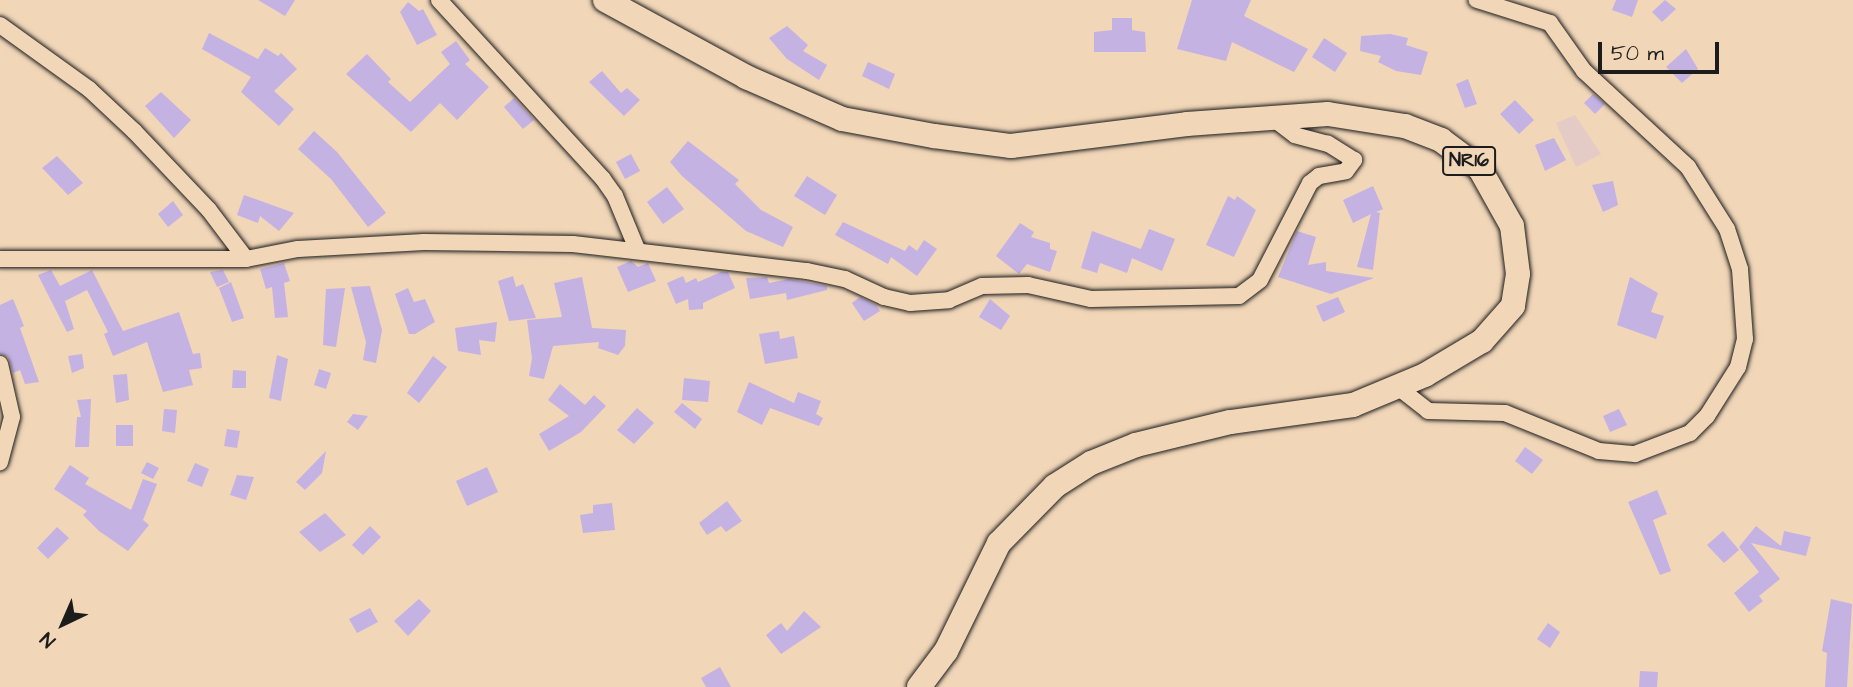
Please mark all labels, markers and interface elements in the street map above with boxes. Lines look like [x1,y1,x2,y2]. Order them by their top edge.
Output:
scale bar [1601,28,1722,72]
text: 50 m [1611,39,1664,68]
road number: NR16 [1441,146,1497,176]
north arrow [28,589,98,659]
text: N [34,626,62,653]

